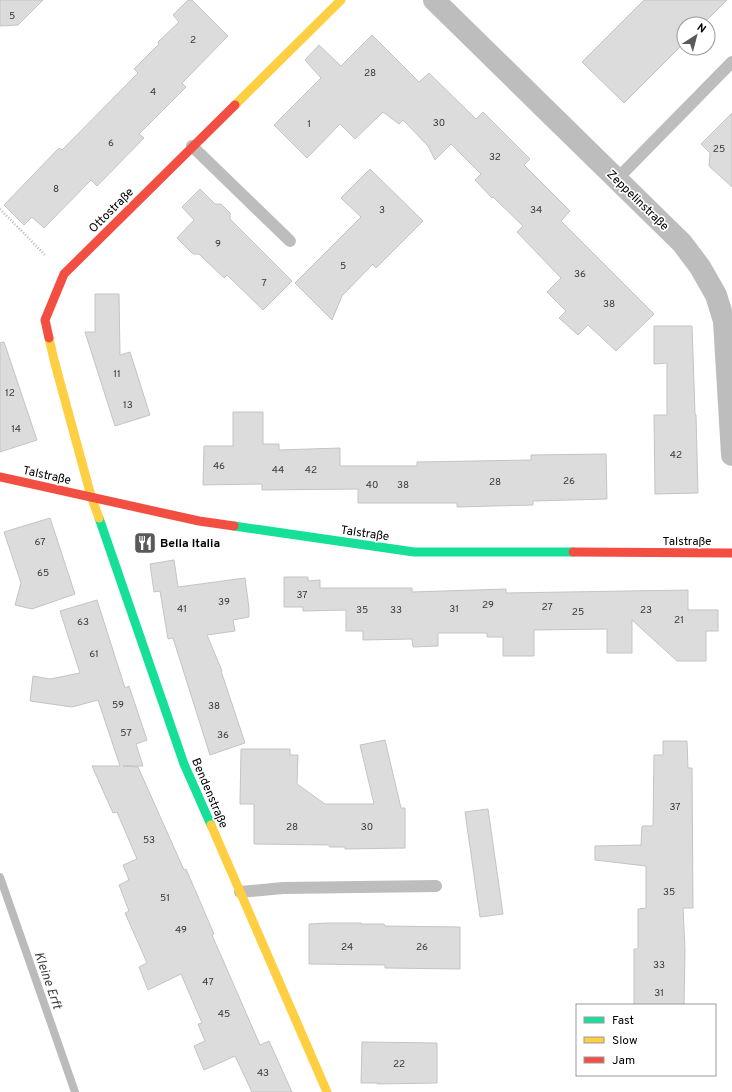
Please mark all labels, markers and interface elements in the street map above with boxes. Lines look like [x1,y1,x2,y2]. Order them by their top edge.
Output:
house number: 5 [9,10,15,23]
north arrow [676,16,716,56]
text: N [694,21,709,37]
house number: 2 [190,34,196,47]
house number: 28 [364,67,376,80]
house number: 4 [150,86,156,99]
house number: 30 [433,117,445,130]
house number: 1 [307,118,311,131]
house number: 6 [108,137,114,150]
house number: 25 [713,143,725,156]
house number: 32 [489,151,501,164]
street label: Zeppelinstraße [603,167,672,234]
house number: 8 [53,183,59,196]
street label: Ottostraße [86,185,138,237]
house number: 3 [379,204,385,217]
house number: 34 [530,204,542,217]
house number: 9 [215,238,221,251]
house number: 5 [340,260,346,273]
house number: 36 [574,268,586,281]
house number: 7 [261,277,267,290]
house number: 38 [603,298,615,311]
house number: 11 [113,368,121,381]
house number: 12 [5,387,15,400]
house number: 13 [123,399,133,412]
house number: 14 [11,423,21,436]
house number: 42 [670,449,682,462]
house number: 46 [213,460,225,473]
street label: Talstraße [21,463,72,489]
house number: 44 [272,464,284,477]
house number: 42 [305,464,317,477]
house number: 26 [563,475,575,488]
house number: 28 [489,476,501,489]
house number: 40 [366,479,378,492]
house number: 38 [397,479,409,492]
street label: Talstraße [339,523,390,545]
restaurant icon: Bella Italia [132,530,158,556]
street label: Talstraße [662,534,712,550]
house number: 67 [35,536,46,549]
place label: Bella Italia [160,536,220,552]
house number: 65 [37,567,49,580]
house number: 37 [296,589,308,602]
house number: 39 [218,596,230,609]
house number: 29 [482,599,494,612]
house number: 27 [541,601,553,614]
house number: 41 [177,603,187,616]
house number: 31 [449,603,459,616]
house number: 35 [356,604,368,617]
house number: 33 [390,604,402,617]
house number: 23 [640,604,652,617]
house number: 25 [572,606,584,619]
house number: 21 [674,614,684,627]
house number: 63 [77,616,89,629]
house number: 61 [89,648,99,661]
house number: 59 [112,699,124,712]
house number: 38 [208,700,220,713]
house number: 57 [120,727,132,740]
house number: 36 [217,729,229,742]
street label: Bendenstraße [187,756,231,831]
house number: 37 [669,801,681,814]
house number: 28 [286,821,298,834]
house number: 30 [361,821,373,834]
house number: 53 [143,834,155,847]
house number: 35 [663,886,675,899]
house number: 51 [160,892,170,905]
house number: 49 [175,924,187,937]
house number: 24 [341,941,353,954]
house number: 26 [416,941,428,954]
water label: Kleine Erft [30,950,65,1013]
house number: 33 [653,959,665,972]
house number: 47 [202,976,214,989]
house number: 31 [654,987,664,1000]
legend [576,1004,716,1076]
house number: 45 [218,1008,230,1021]
text: Fast [612,1013,634,1029]
text: Slow [612,1033,638,1049]
text: Jam [612,1053,635,1069]
house number: 22 [393,1058,405,1071]
house number: 43 [257,1067,269,1080]

